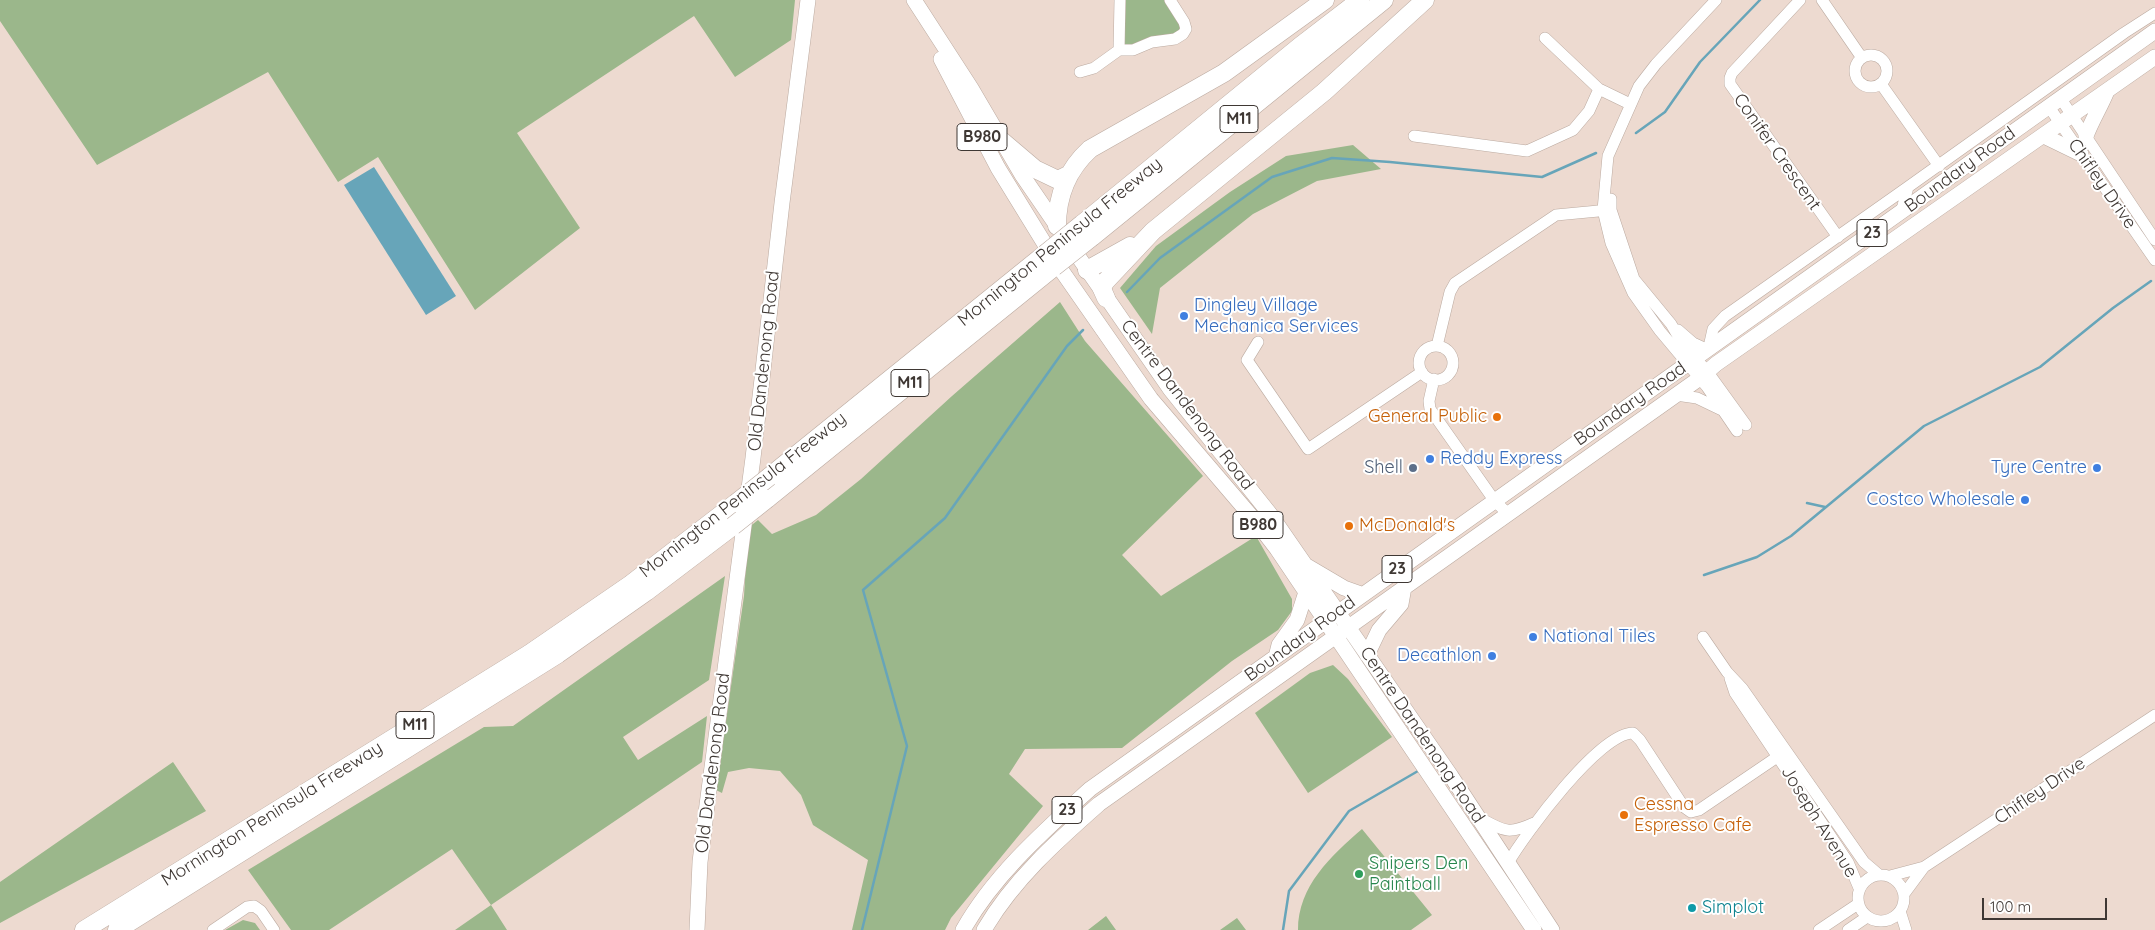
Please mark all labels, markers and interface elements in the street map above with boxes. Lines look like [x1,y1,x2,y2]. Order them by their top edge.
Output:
street label: Conifer Crescent [1729,89,1825,215]
road number: M11 [1220,106,1258,132]
street label: Boundary Road [1900,123,2020,217]
road number: B980 [957,124,1007,150]
street label: Chifley Drive [2063,135,2141,233]
street label: Mornington Peninsula Freeway [954,153,1166,331]
road number: 23 [1857,220,1887,247]
street label: Old Dandenong Road [744,270,784,452]
place label: Dingley Village Mechanica Services [1194,295,1358,338]
marker: Dingley Village Mechanica Services [1178,310,1190,322]
street label: Centre Dandenong Road [1116,315,1258,495]
street label: Boundary Road [1570,357,1690,451]
road number: M11 [891,369,929,396]
place label: General Public [1368,406,1487,428]
street label: Mornington Peninsula Freeway [635,408,851,582]
marker: General Public [1491,411,1503,423]
place label: Reddy Express [1440,448,1563,470]
marker: Reddy Express [1424,453,1436,465]
place label: Shell [1364,457,1403,479]
place label: Tyre Centre [1991,457,2087,479]
marker: Shell [1407,462,1419,474]
marker: Tyre Centre [2091,462,2103,474]
place label: Costco Wholesale [1867,489,2015,511]
marker: Costco Wholesale [2019,494,2031,506]
road number: B980 [1233,512,1283,538]
place label: McDonald's [1359,515,1455,537]
marker: McDonald's [1343,520,1355,532]
road number: 23 [1382,556,1412,582]
street label: Boundary Road [1240,592,1360,686]
place label: National Tiles [1543,626,1655,648]
marker: National Tiles [1527,631,1539,643]
street label: Centre Dandenong Road [1355,643,1489,827]
place label: Decathlon [1397,645,1482,667]
marker: Decathlon [1486,650,1498,662]
street label: Old Dandenong Road [691,672,735,854]
road number: M11 [396,712,434,738]
street label: Mornington Peninsula Freeway [158,737,386,891]
street label: Chifley Drive [1990,753,2090,829]
street label: Joseph Avenue [1776,762,1862,882]
place label: Cessna Espresso Cafe [1634,794,1752,836]
road number: 23 [1052,796,1082,824]
marker: Cessna Espresso Cafe [1618,809,1630,821]
place label: Snipers Den Paintball [1369,853,1468,896]
marker: Snipers Den Paintball [1353,868,1365,880]
scale bar [1985,888,2110,920]
place label: Simplot [1702,897,1764,919]
text: 100 m [1990,897,2031,916]
marker: Simplot [1686,902,1698,914]

